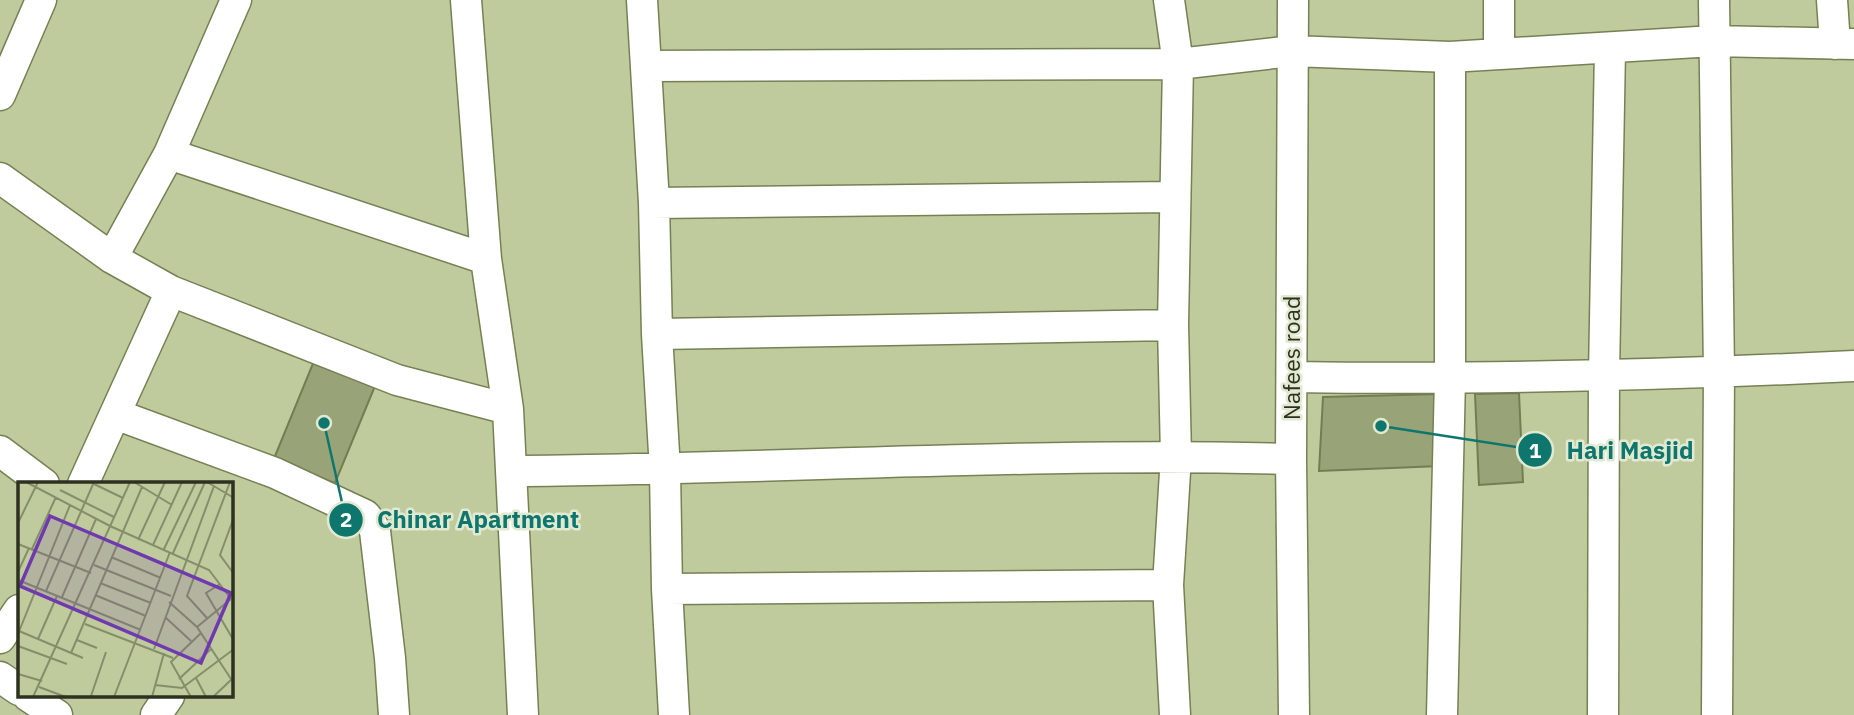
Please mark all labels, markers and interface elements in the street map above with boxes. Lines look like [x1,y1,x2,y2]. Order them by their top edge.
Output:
street label: Nafees road [1276,296,1306,420]
callout: Hari Masjid [1517,428,1707,473]
text: Hari Masjid [1567,434,1693,466]
text: 1 [1529,436,1542,464]
inset map [18,482,233,698]
callout: Chinar Apartment [328,497,594,542]
text: Chinar Apartment [377,503,579,535]
text: 2 [340,505,352,533]

